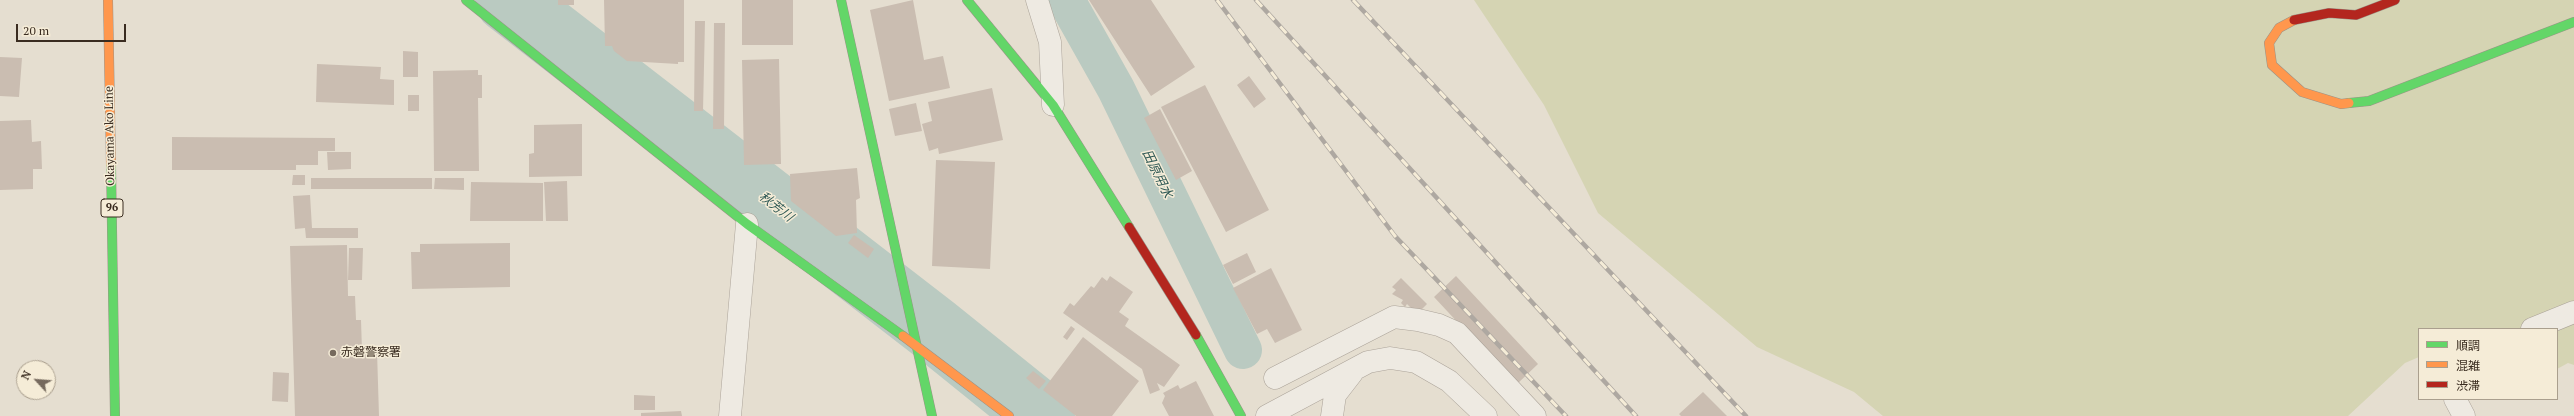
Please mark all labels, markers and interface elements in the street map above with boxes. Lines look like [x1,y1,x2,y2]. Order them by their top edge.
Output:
scale bar [18,16,128,42]
text: 20 m [23,23,49,38]
street label: Okayama Ako Line [102,86,118,186]
water label: 田原用水 [1139,147,1175,201]
water label: 秋芳川 [756,189,796,225]
road number: 96 [101,199,123,217]
legend [2418,328,2558,400]
text: 順調 [2456,338,2480,353]
place label: 赤磐警察署 [341,346,401,360]
marker: 赤磐警察署 [328,348,338,358]
text: 混雑 [2456,358,2480,373]
north arrow [16,360,56,400]
text: N [18,368,34,382]
text: 渋滞 [2456,378,2480,393]

